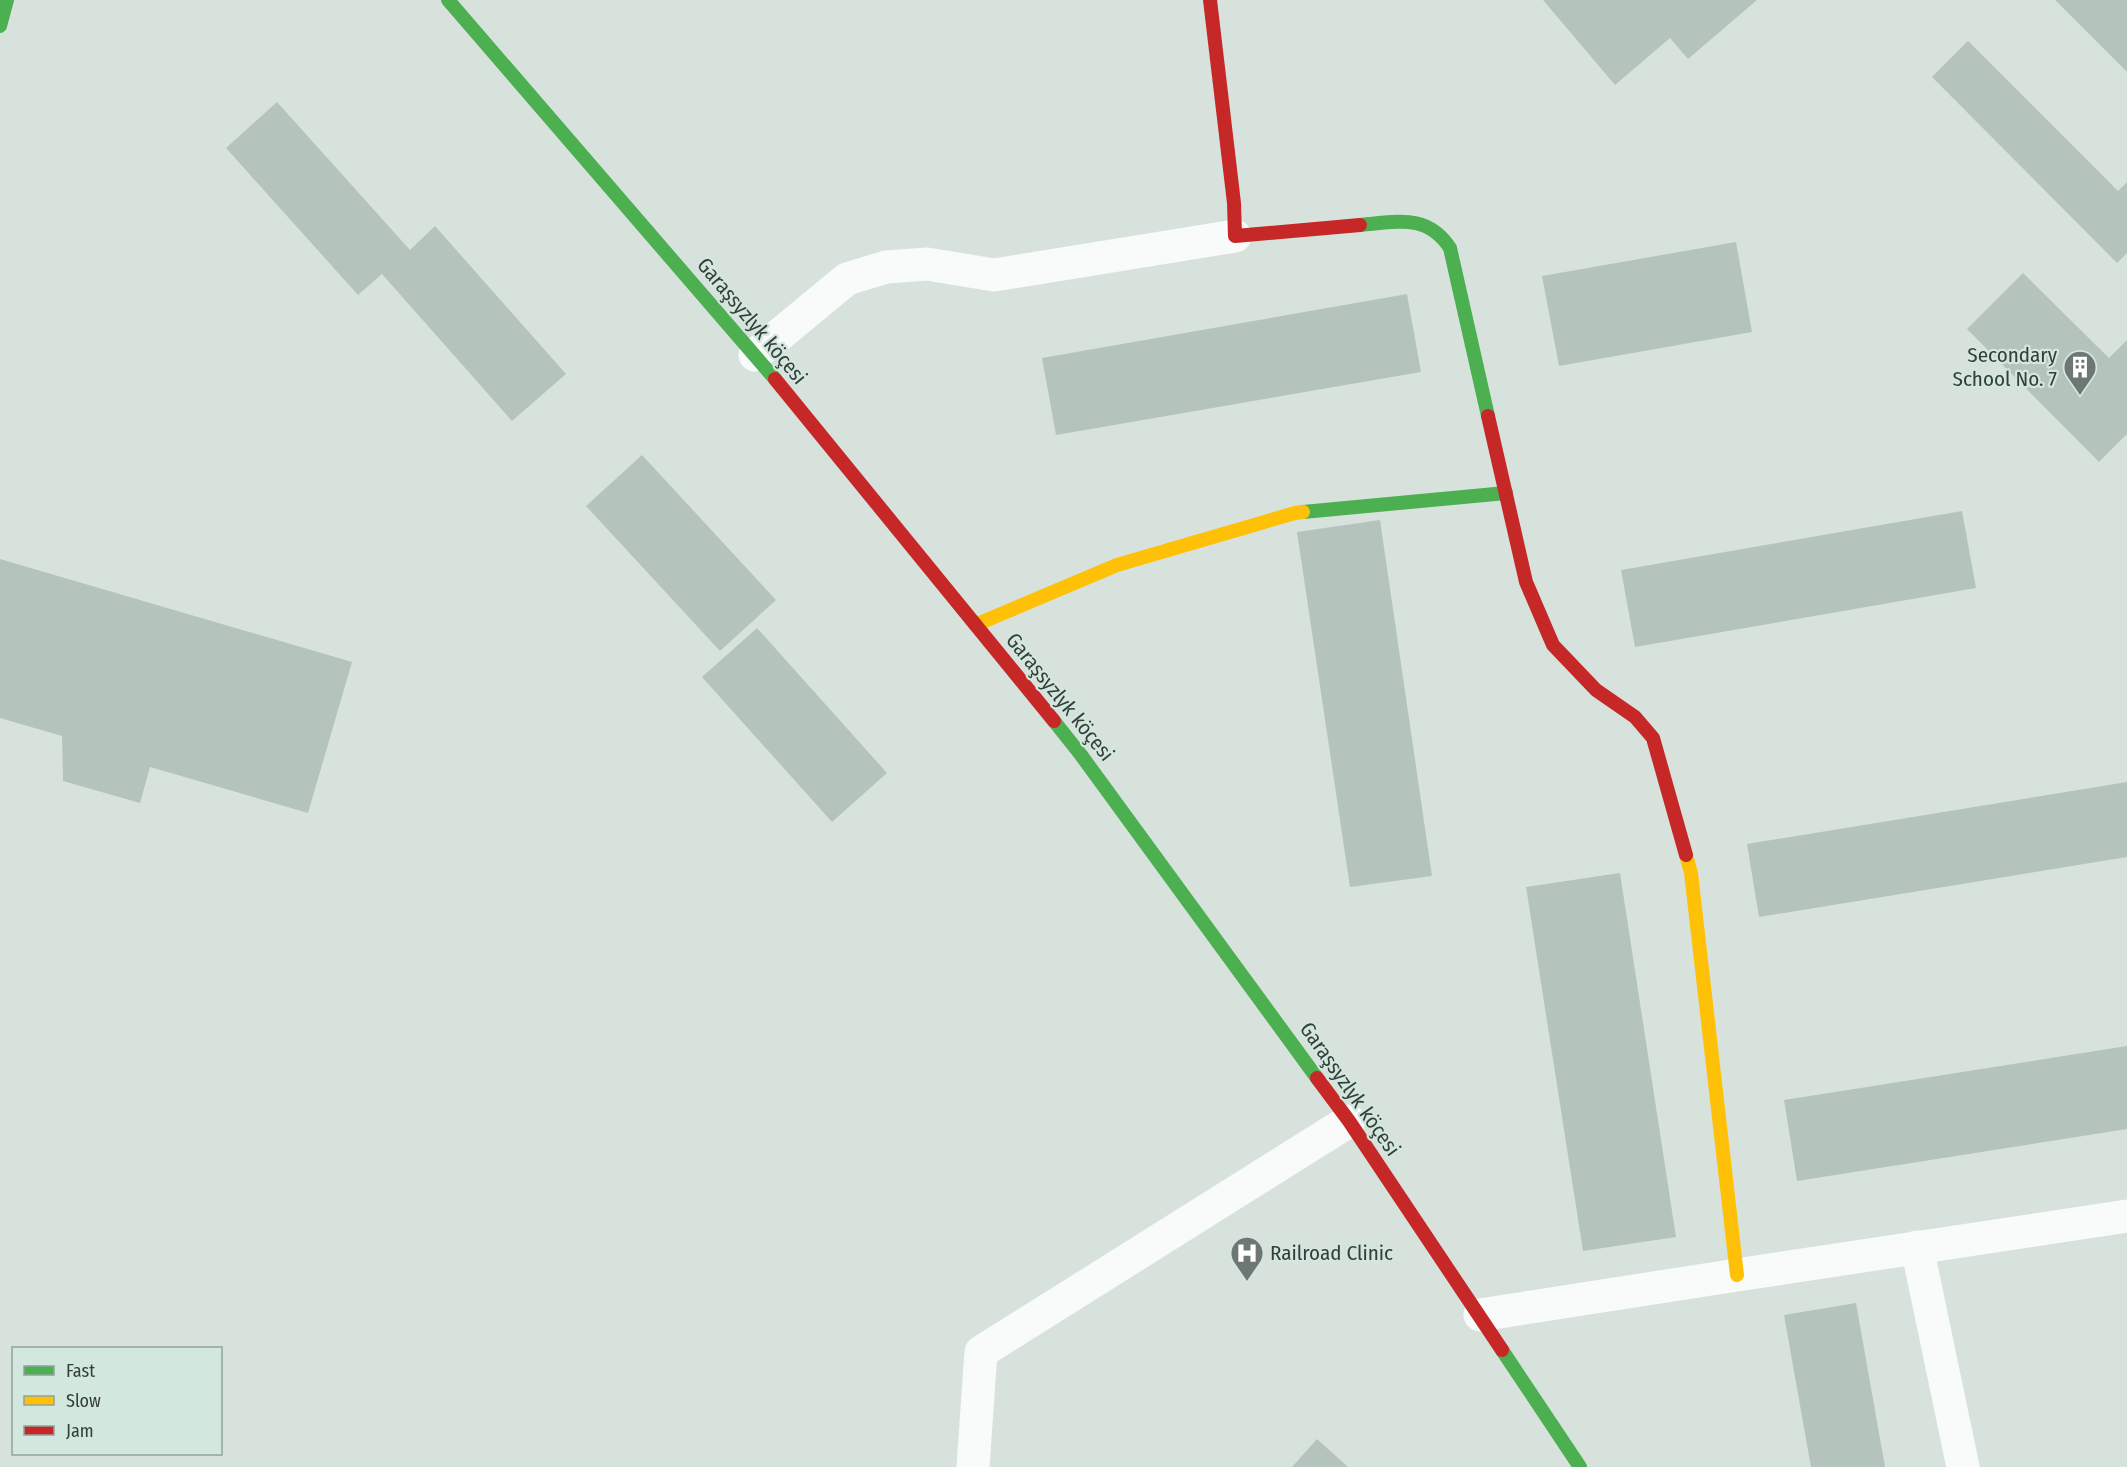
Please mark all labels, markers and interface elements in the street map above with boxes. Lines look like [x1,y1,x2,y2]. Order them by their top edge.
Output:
street label: Garaşsyzlyk köçesi [691,252,813,390]
place label: Secondary School No. 7 [1952,342,2058,392]
building icon: Secondary School No. 7 [2062,349,2098,396]
street label: Garaşsyzlyk köçesi [1000,628,1120,766]
street label: Garaşsyzlyk köçesi [1294,1017,1406,1161]
hospital icon: Railroad Clinic [1229,1235,1265,1282]
place label: Railroad Clinic [1270,1240,1393,1266]
legend [12,1347,222,1455]
text: Fast [66,1360,95,1382]
text: Slow [66,1390,101,1412]
text: Jam [66,1420,94,1442]

